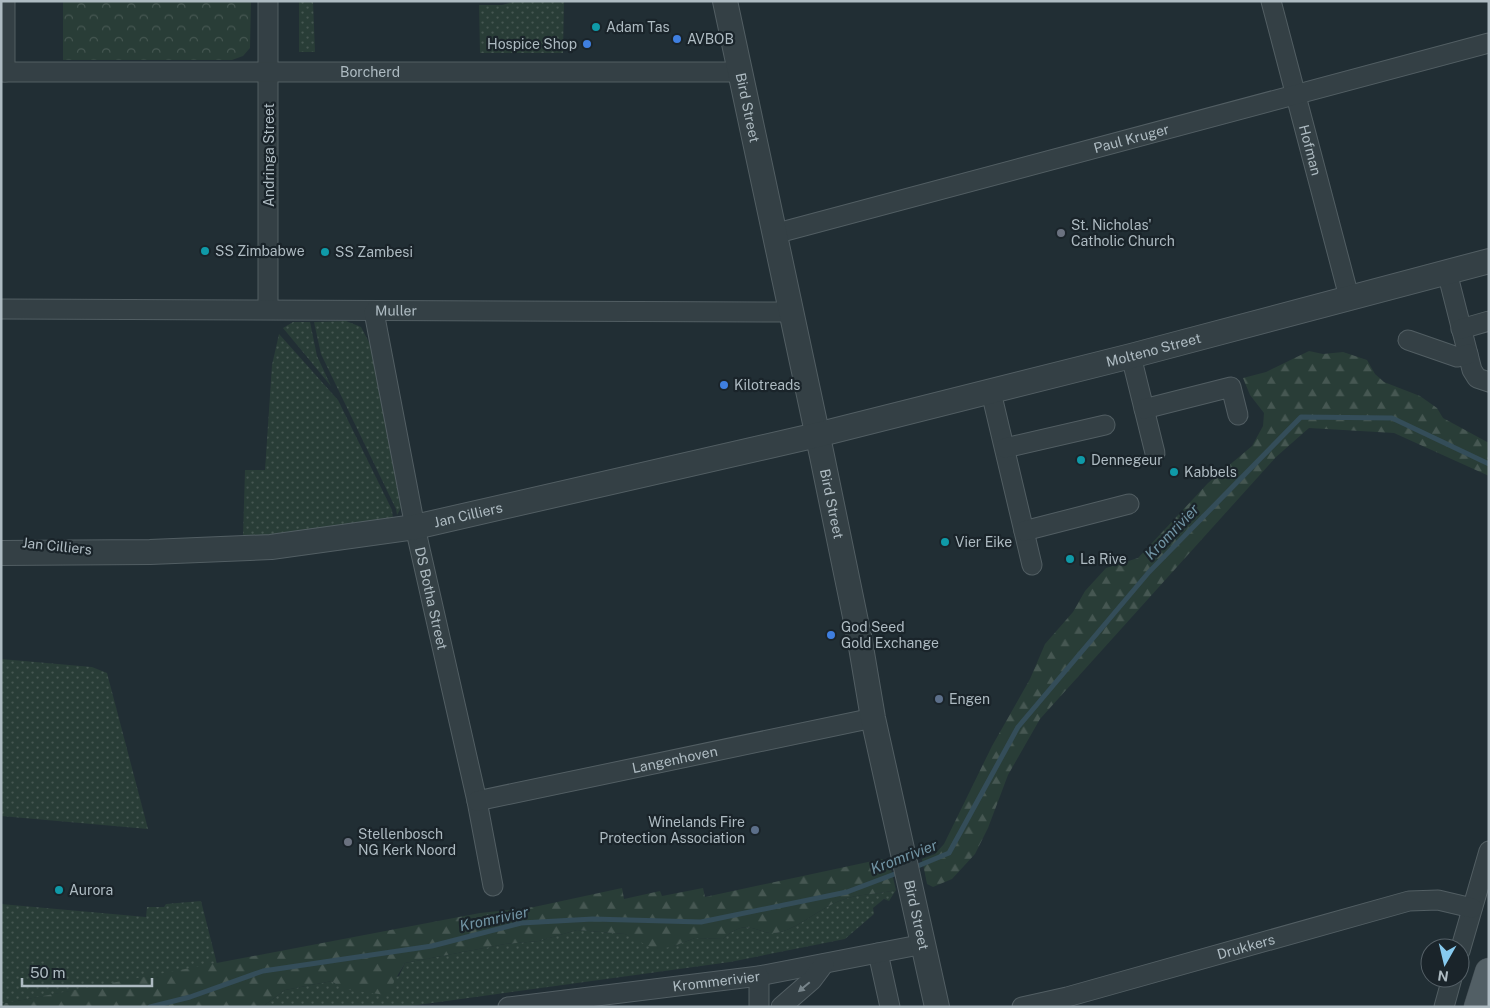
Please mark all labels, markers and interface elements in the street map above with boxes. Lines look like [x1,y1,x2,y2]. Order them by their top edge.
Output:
place label: Adam Tas [606,19,670,35]
marker: Adam Tas [590,21,602,33]
place label: AVBOB [687,31,734,47]
marker: AVBOB [671,33,683,45]
place label: Hospice Shop [487,36,577,52]
marker: Hospice Shop [581,38,593,50]
street label: Borcherd [340,64,400,80]
street label: Bird Street [732,71,763,144]
street label: Andringa Street [261,103,277,207]
street label: Paul Kruger [1092,121,1171,156]
street label: Hofman [1296,123,1325,177]
place label: St. Nicholas' Catholic Church [1071,217,1175,249]
marker: St. Nicholas' Catholic Church [1055,227,1067,239]
place label: SS Zimbabwe [215,243,305,259]
place label: SS Zambesi [335,244,413,260]
marker: SS Zimbabwe [199,245,211,257]
marker: SS Zambesi [319,246,331,258]
street label: Muller [375,302,417,319]
street label: Molteno Street [1104,330,1203,370]
place label: Kilotreads [734,377,800,393]
marker: Kilotreads [718,379,730,391]
place label: Dennegeur [1091,452,1163,468]
marker: Dennegeur [1075,454,1087,466]
place label: Kabbels [1184,464,1237,480]
marker: Kabbels [1168,466,1180,478]
street label: Bird Street [817,467,847,540]
street label: Jan Cilliers [432,499,504,530]
water label: Kromrivier [1141,500,1202,563]
street label: Jan Cilliers [21,534,93,558]
place label: Vier Eike [955,534,1012,550]
marker: Vier Eike [939,536,951,548]
street label: DS Botha Street [412,545,451,651]
place label: La Rive [1080,551,1127,567]
marker: La Rive [1064,553,1076,565]
place label: God Seed Gold Exchange [841,619,939,651]
marker: God Seed Gold Exchange [825,629,837,641]
place label: Engen [949,691,990,707]
marker: Engen [933,693,945,705]
street label: Langenhoven [630,743,719,776]
place label: Winelands Fire Protection Association [599,814,745,846]
marker: Winelands Fire Protection Association [749,824,761,836]
place label: Stellenbosch NG Kerk Noord [358,826,456,858]
marker: Stellenbosch NG Kerk Noord [342,836,354,848]
water label: Kromrivier [868,836,940,877]
street label: Bird Street [901,879,932,951]
place label: Aurora [69,882,113,898]
marker: Aurora [53,884,65,896]
water label: Kromrivier [458,903,530,934]
street label: Drukkers [1215,931,1277,962]
north arrow [1420,938,1470,988]
scale bar [22,956,152,988]
text: 50 m [30,964,65,981]
text: N [1437,967,1450,985]
street label: Krommerivier [672,968,761,995]
one-way arrow [799,981,811,993]

